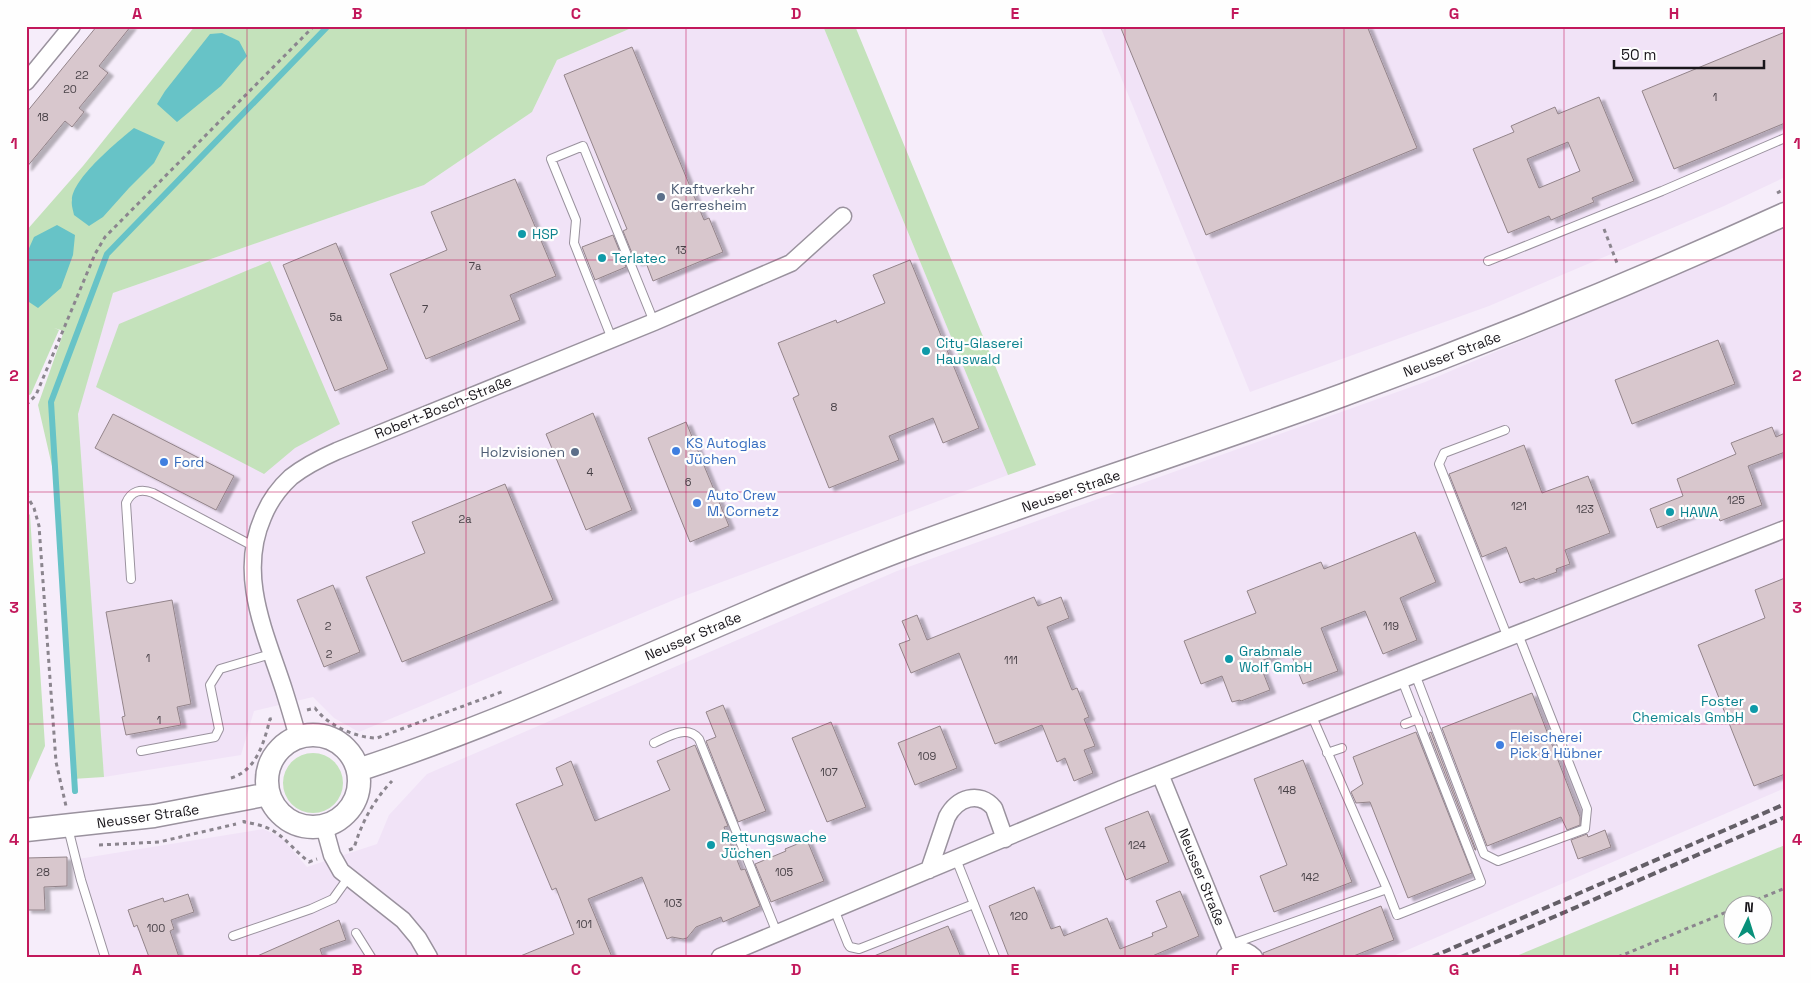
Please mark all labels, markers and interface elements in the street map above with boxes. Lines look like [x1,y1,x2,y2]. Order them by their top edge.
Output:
text: A [132,3,142,24]
text: B [352,3,362,24]
text: C [571,3,581,24]
text: D [791,3,801,24]
text: E [1011,3,1020,24]
text: F [1231,3,1240,24]
text: G [1449,3,1459,24]
text: H [1669,3,1679,24]
scale bar [1614,38,1764,70]
text: 50 m [1621,45,1656,64]
house number: 22 [75,68,89,82]
house number: 20 [63,82,77,96]
house number: 1 [1713,90,1717,104]
house number: 18 [37,110,49,124]
text: 1 [10,133,18,154]
text: 1 [1793,133,1801,154]
place label: Kraftverkehr Gerresheim [671,180,755,214]
marker: Kraftverkehr Gerresheim [655,191,667,203]
place label: HSP [532,225,558,243]
marker: HSP [516,228,528,240]
house number: 13 [675,243,687,257]
place label: Terlatec [612,249,666,267]
marker: Terlatec [596,252,608,264]
house number: 7a [469,259,482,273]
house number: 7 [422,302,428,316]
house number: 5a [330,310,343,324]
street label: Neusser Straße [1401,327,1503,381]
place label: City-Glaserei Hauswald [936,334,1023,368]
marker: City-Glaserei Hauswald [920,345,932,357]
text: 2 [9,365,19,386]
text: 2 [1792,365,1802,386]
street label: Robert-Bosch-Straße [372,371,514,443]
house number: 8 [831,400,838,414]
place label: KS Autoglas Jüchen [686,434,767,468]
place label: Holzvisionen [481,443,565,461]
marker: KS Autoglas Jüchen [670,445,682,457]
marker: Holzvisionen [569,446,581,458]
place label: Ford [174,453,204,471]
marker: Ford [158,456,170,468]
house number: 4 [587,465,594,479]
street label: Neusser Straße [1019,466,1123,516]
house number: 6 [685,475,692,489]
place label: Auto Crew M. Cornetz [707,486,779,520]
house number: 125 [1727,493,1745,507]
marker: Auto Crew M. Cornetz [691,497,703,509]
house number: 121 [1511,499,1527,513]
house number: 123 [1576,502,1594,516]
place label: HAWA [1680,503,1719,521]
marker: HAWA [1664,506,1676,518]
house number: 2a [459,512,472,526]
text: 3 [9,597,19,618]
text: 3 [1792,597,1802,618]
street label: Neusser Straße [642,608,744,664]
house number: 2 [325,619,332,633]
house number: 119 [1383,619,1399,633]
place label: Grabmale Wolf GmbH [1239,642,1312,676]
house number: 2 [326,647,333,661]
house number: 1 [146,651,150,665]
house number: 111 [1004,653,1018,667]
marker: Grabmale Wolf GmbH [1223,653,1235,665]
place label: Foster Chemicals GmbH [1632,692,1744,726]
marker: Foster Chemicals GmbH [1748,703,1760,715]
house number: 1 [157,713,161,727]
place label: Fleischerei Pick & Hübner [1510,728,1602,762]
marker: Fleischerei Pick & Hübner [1494,739,1506,751]
house number: 109 [918,749,936,763]
house number: 107 [820,765,838,779]
house number: 148 [1278,783,1296,797]
street label: Neusser Straße [96,800,200,832]
street label: Neusser Straße [1174,826,1230,928]
place label: Rettungswache Jüchen [721,828,827,862]
text: 4 [9,829,19,850]
text: 4 [1792,829,1802,850]
house number: 124 [1128,838,1146,852]
marker: Rettungswache Jüchen [705,839,717,851]
house number: 28 [36,865,50,879]
house number: 105 [775,865,794,879]
house number: 142 [1301,870,1319,884]
house number: 103 [664,896,683,910]
north arrow [1724,896,1774,946]
text: N [1744,898,1754,916]
house number: 120 [1010,909,1028,923]
house number: 101 [576,917,592,931]
house number: 100 [147,921,165,935]
text: A [132,959,142,980]
text: B [352,959,362,980]
text: C [571,959,581,980]
text: D [791,959,801,980]
text: E [1011,959,1020,980]
text: F [1231,959,1240,980]
text: G [1449,959,1459,980]
text: H [1669,959,1679,980]

